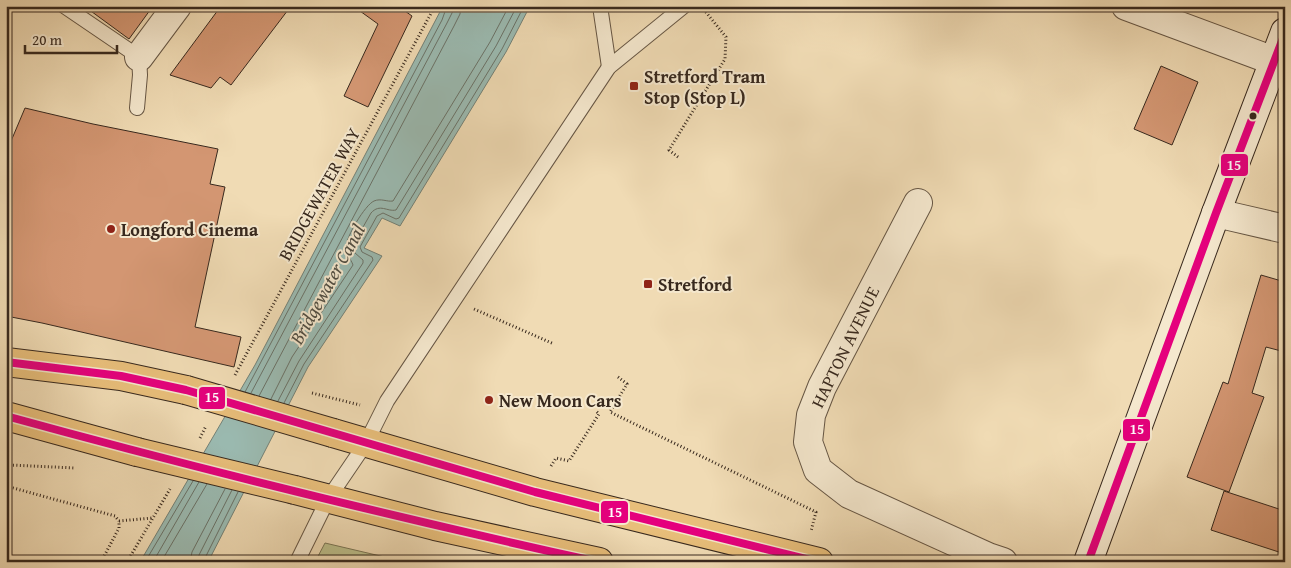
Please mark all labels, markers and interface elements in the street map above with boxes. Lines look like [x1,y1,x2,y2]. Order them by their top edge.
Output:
scale bar [25,22,118,54]
text: 20 m [32,29,63,50]
place label: Stretford Tram Stop (Stop L) [644,63,766,111]
marker: Stretford Tram Stop (Stop L) [628,80,640,92]
unlabelled marker [1248,111,1258,121]
street label: BRIDGEWATER WAY [271,122,367,265]
line badge: 15 [1220,153,1249,177]
text: 15 [1227,155,1241,175]
place label: Longford Cinema [121,216,259,243]
water label: Bridgewater Canal [282,218,372,350]
marker: Longford Cinema [105,223,117,235]
place label: Stretford [658,271,733,298]
marker: Stretford [642,278,654,290]
street label: HAPTON AVENUE [804,282,886,412]
line badge: 15 [198,386,226,410]
text: 15 [205,387,219,407]
place label: New Moon Cars [499,387,622,414]
marker: New Moon Cars [483,394,495,406]
line badge: 15 [1122,418,1151,442]
text: 15 [1130,419,1144,439]
line badge: 15 [600,500,629,524]
text: 15 [608,502,622,522]

